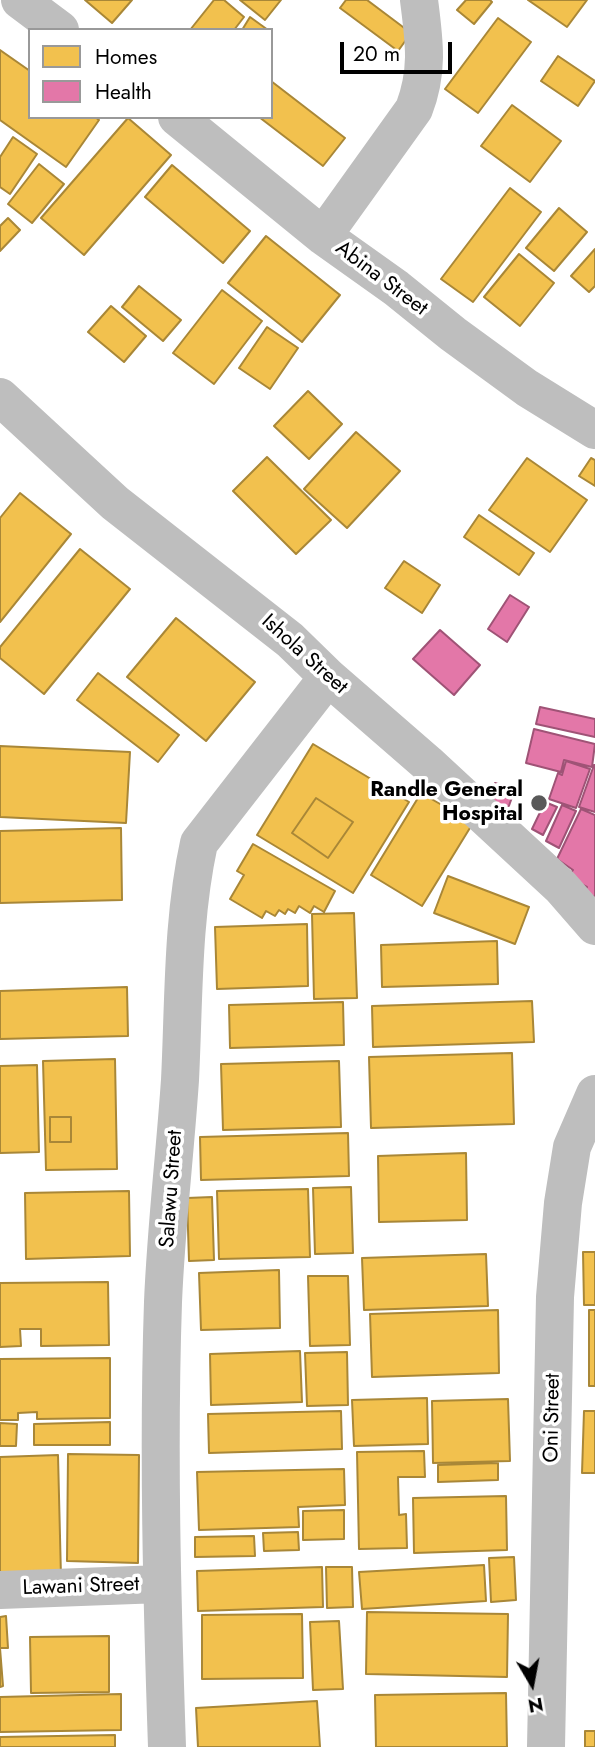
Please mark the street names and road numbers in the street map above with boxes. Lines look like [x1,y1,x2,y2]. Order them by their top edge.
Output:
street label: Abina Street [330,236,432,322]
street label: Ishola Street [256,610,352,700]
street label: Salawu Street [155,1129,189,1249]
street label: Oni Street [540,1373,566,1463]
street label: Lawani Street [22,1572,140,1602]

